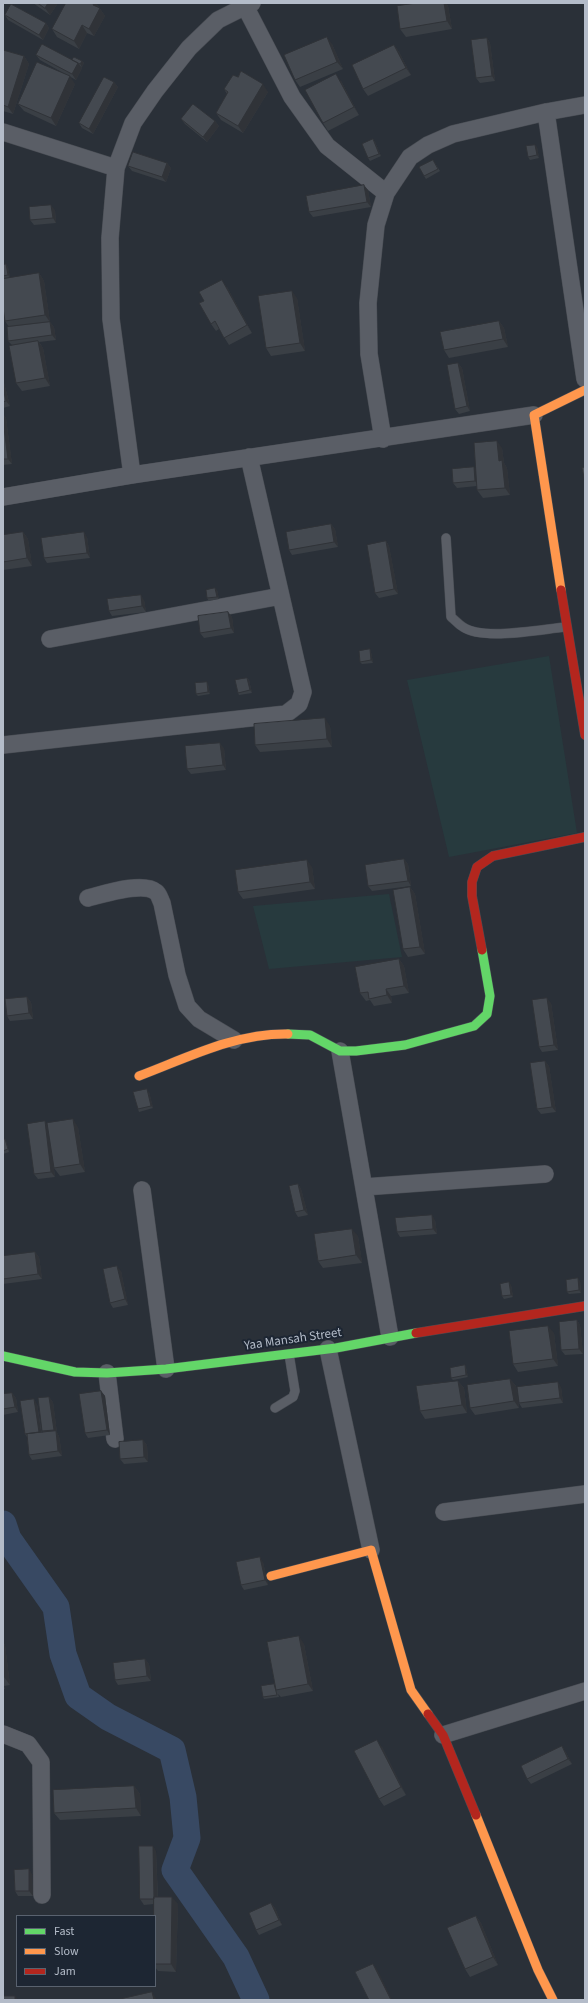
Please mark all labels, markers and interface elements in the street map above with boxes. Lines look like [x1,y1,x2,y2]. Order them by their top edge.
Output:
street label: Yaa Mansah Street [243,1325,343,1355]
legend [16,1915,156,1987]
text: Fast [54,1923,74,1940]
text: Slow [54,1943,79,1960]
text: Jam [54,1963,76,1980]

